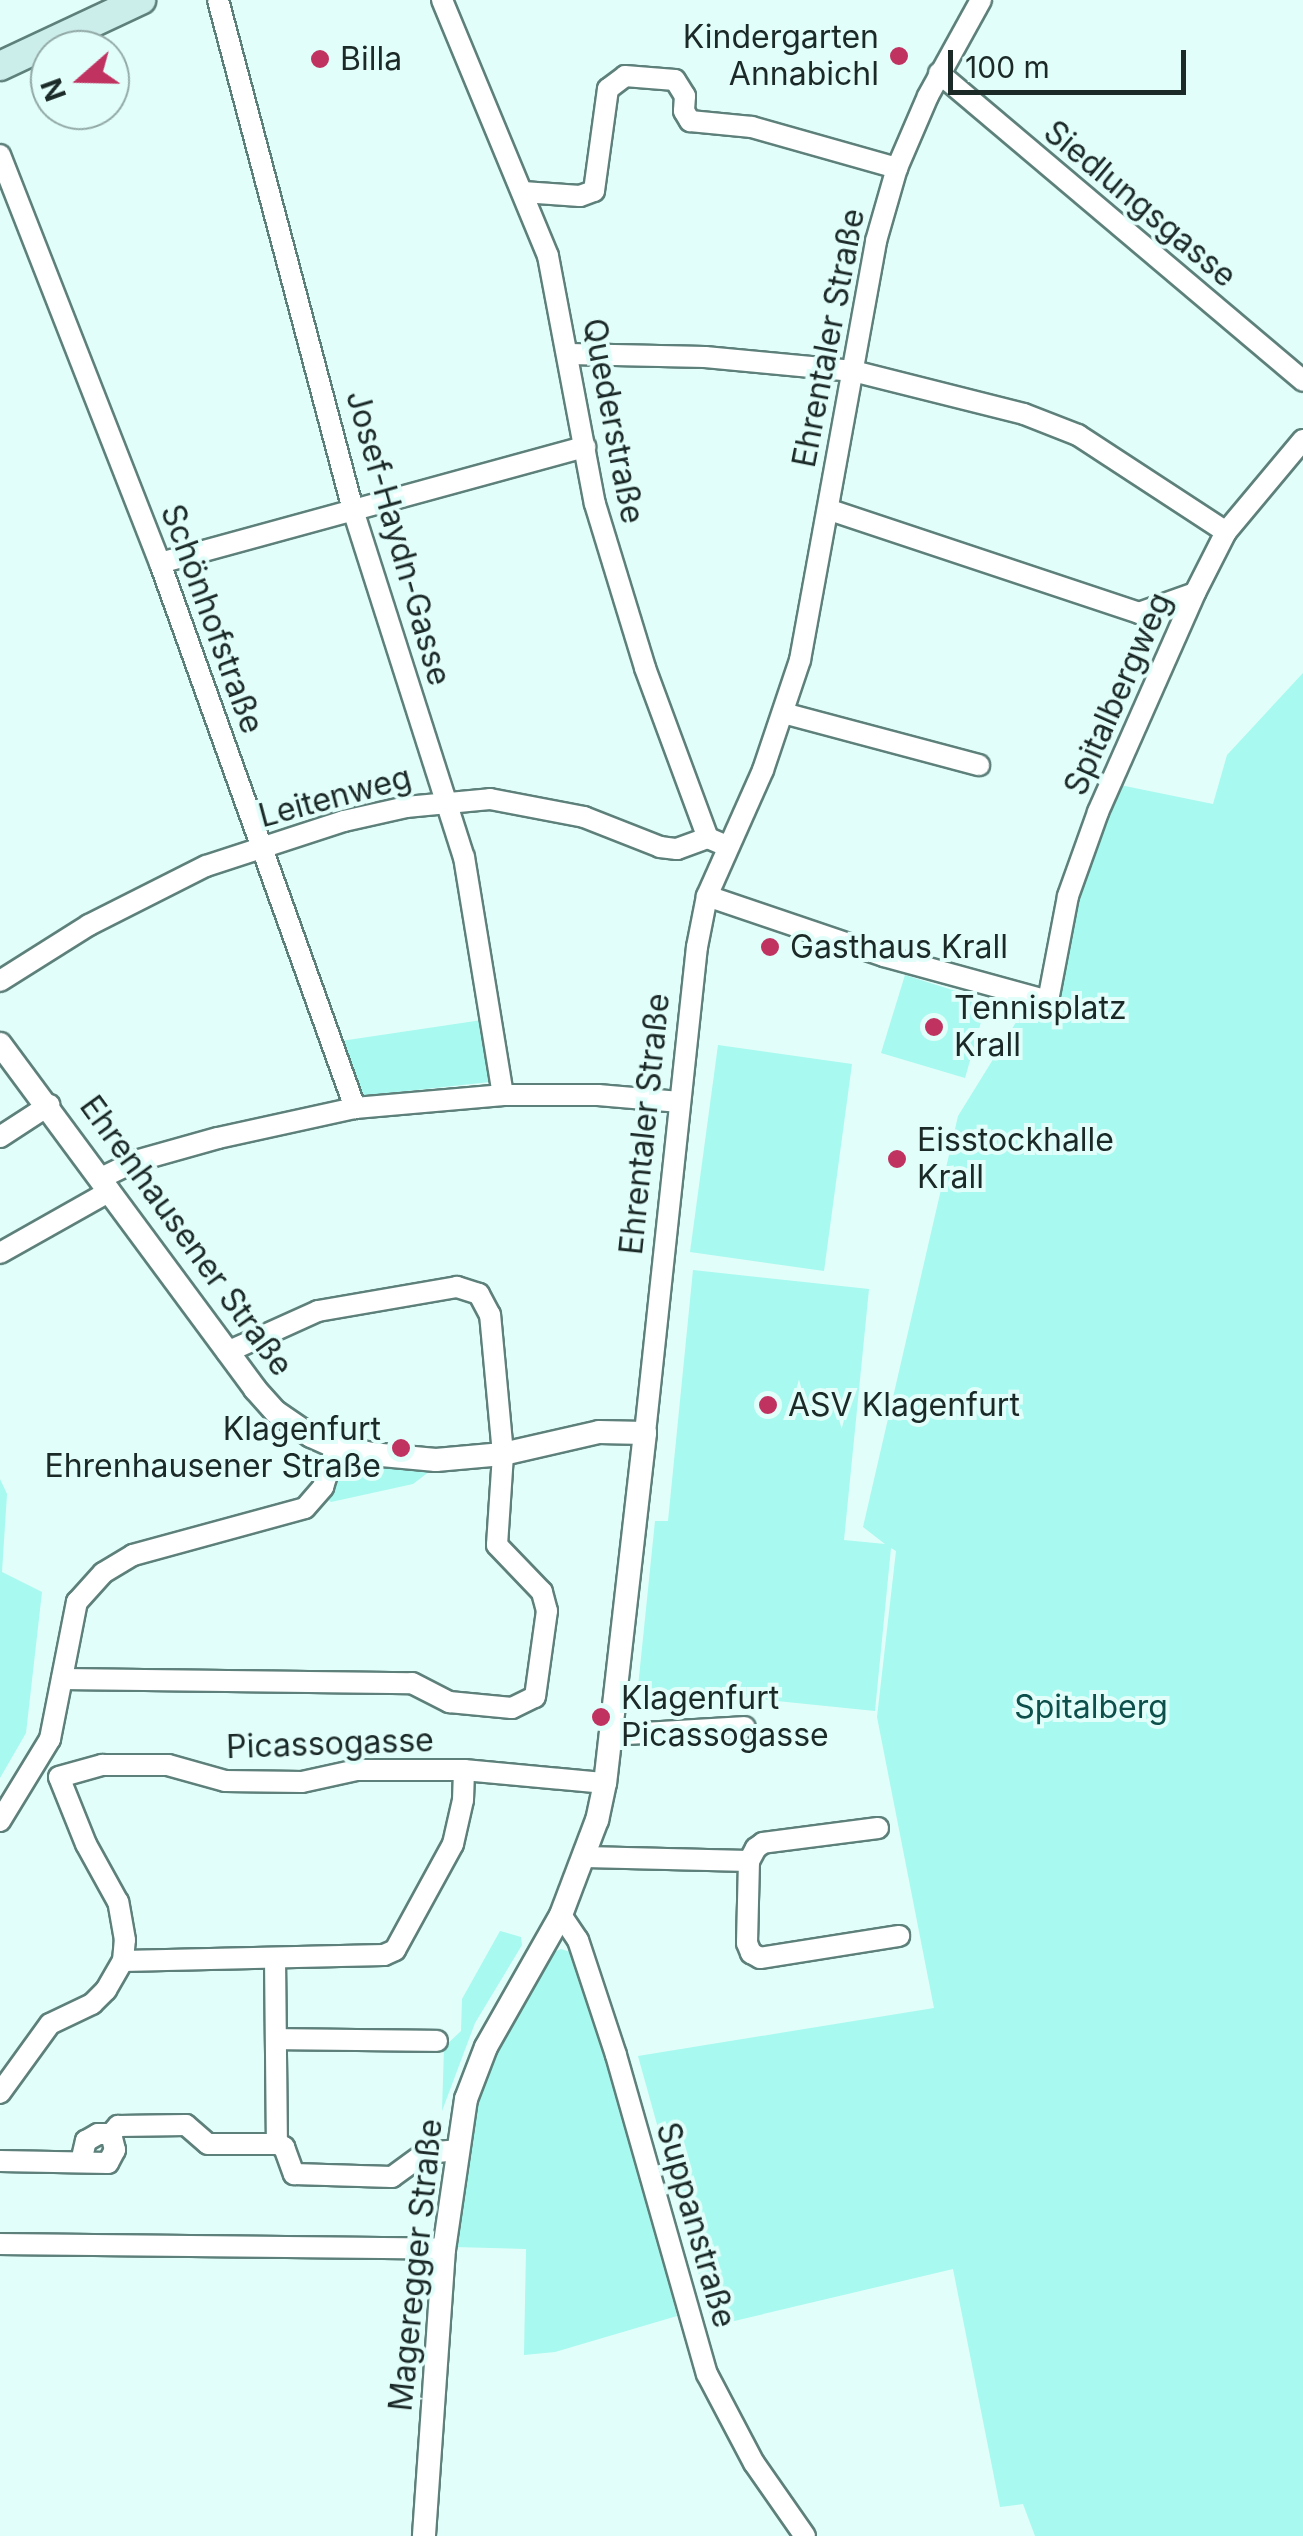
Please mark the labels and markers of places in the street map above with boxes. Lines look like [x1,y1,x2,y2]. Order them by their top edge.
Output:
place label: Kindergarten Annabichl [683,19,879,94]
place label: Billa [340,40,402,78]
marker: Kindergarten Annabichl [888,45,910,67]
marker: Billa [309,48,331,70]
place label: Gasthaus Krall [790,928,1008,966]
marker: Gasthaus Krall [759,936,781,958]
place label: Tennisplatz Krall [954,990,1127,1065]
marker: Tennisplatz Krall [923,1016,945,1038]
place label: Eisstockhalle Krall [917,1122,1114,1197]
marker: Eisstockhalle Krall [886,1148,908,1170]
place label: ASV Klagenfurt [788,1386,1020,1424]
marker: ASV Klagenfurt [757,1394,779,1416]
place label: Klagenfurt Ehrenhausener Straße [44,1411,381,1486]
marker: Klagenfurt Ehrenhausener Straße [390,1437,412,1459]
place label: Klagenfurt Picassogasse [621,1680,829,1755]
marker: Klagenfurt Picassogasse [590,1706,612,1728]

